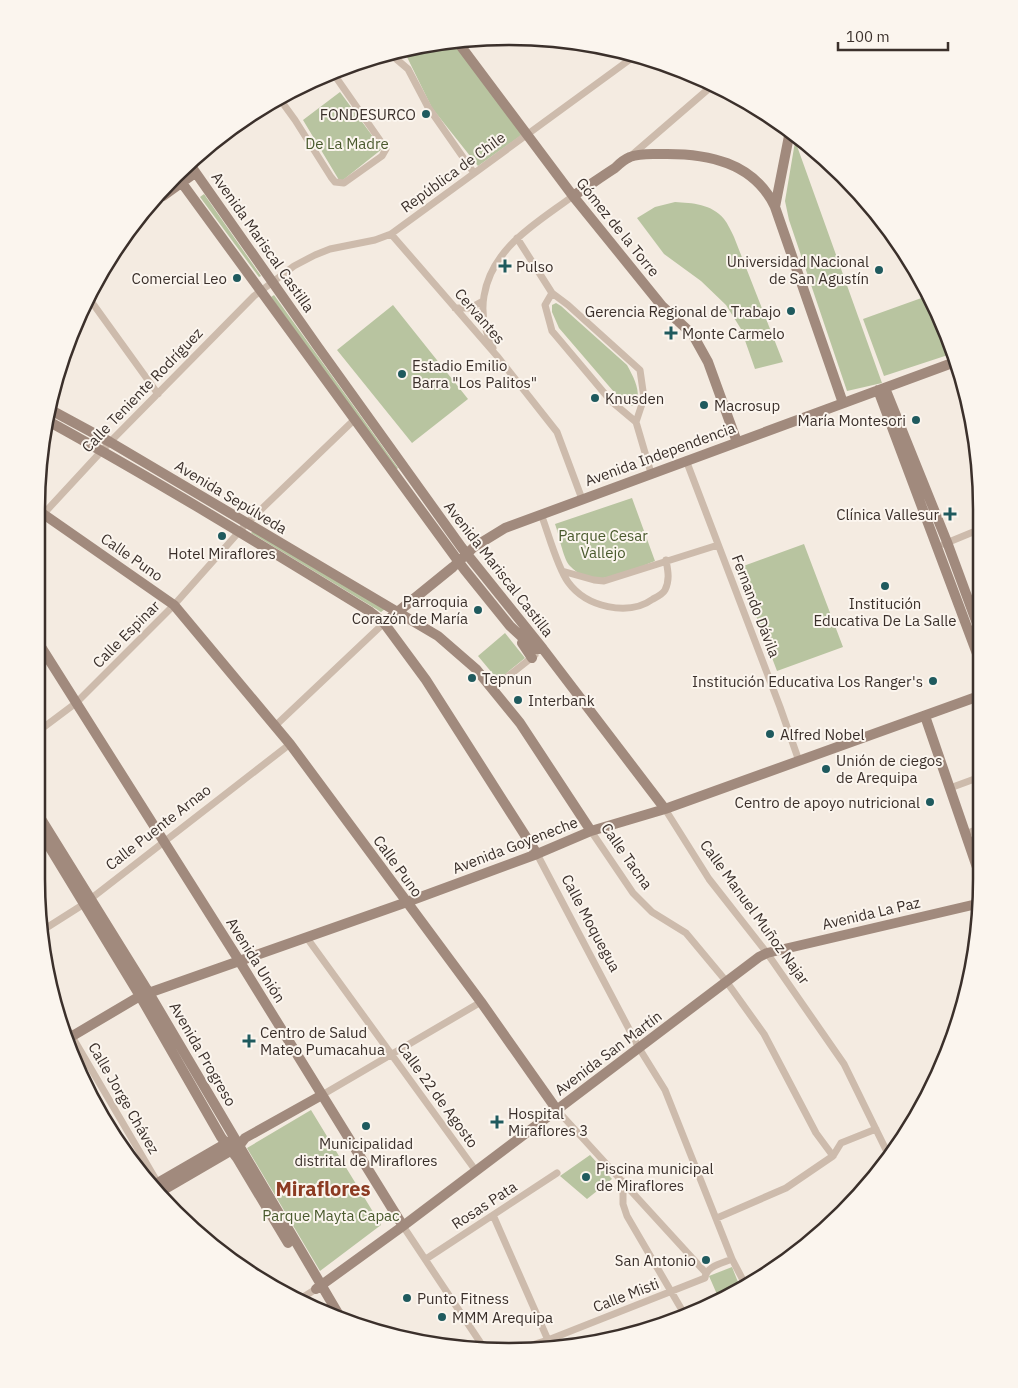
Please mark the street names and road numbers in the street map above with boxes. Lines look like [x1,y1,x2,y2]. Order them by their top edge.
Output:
street label: República de Chile [397,128,509,216]
street label: Avenida Mariscal Castilla [207,168,319,316]
street label: Gómez de la Torre [572,174,664,280]
street label: Cervantes [451,284,509,348]
street label: Calle Teniente Rodríguez [77,324,207,456]
street label: Avenida Independencia [582,418,738,490]
street label: Avenida Sepúlveda [171,456,291,538]
street label: Avenida Mariscal Castilla [440,497,558,641]
street label: Calle Puno [97,529,167,585]
street label: Fernando Dávila [728,552,784,660]
street label: Calle Espinar [88,596,164,672]
street label: Calle Puente Arnao [101,780,215,874]
street label: Avenida Goyeneche [450,812,580,878]
street label: Calle Tacna [597,819,657,893]
street label: Calle Puno [369,831,427,901]
street label: Calle Manuel Muñoz Najar [696,836,814,988]
street label: Calle Moquegua [557,871,625,975]
street label: Avenida La Paz [820,892,922,934]
street label: Avenida Unión [222,914,290,1006]
street label: Avenida Progreso [165,998,241,1110]
street label: Avenida San Martín [551,1006,665,1100]
street label: Calle Jorge Chávez [84,1039,164,1157]
street label: Calle 22 de Agosto [393,1039,483,1151]
street label: Rosas Pata [448,1177,520,1233]
street label: Calle Misti [590,1274,662,1316]

